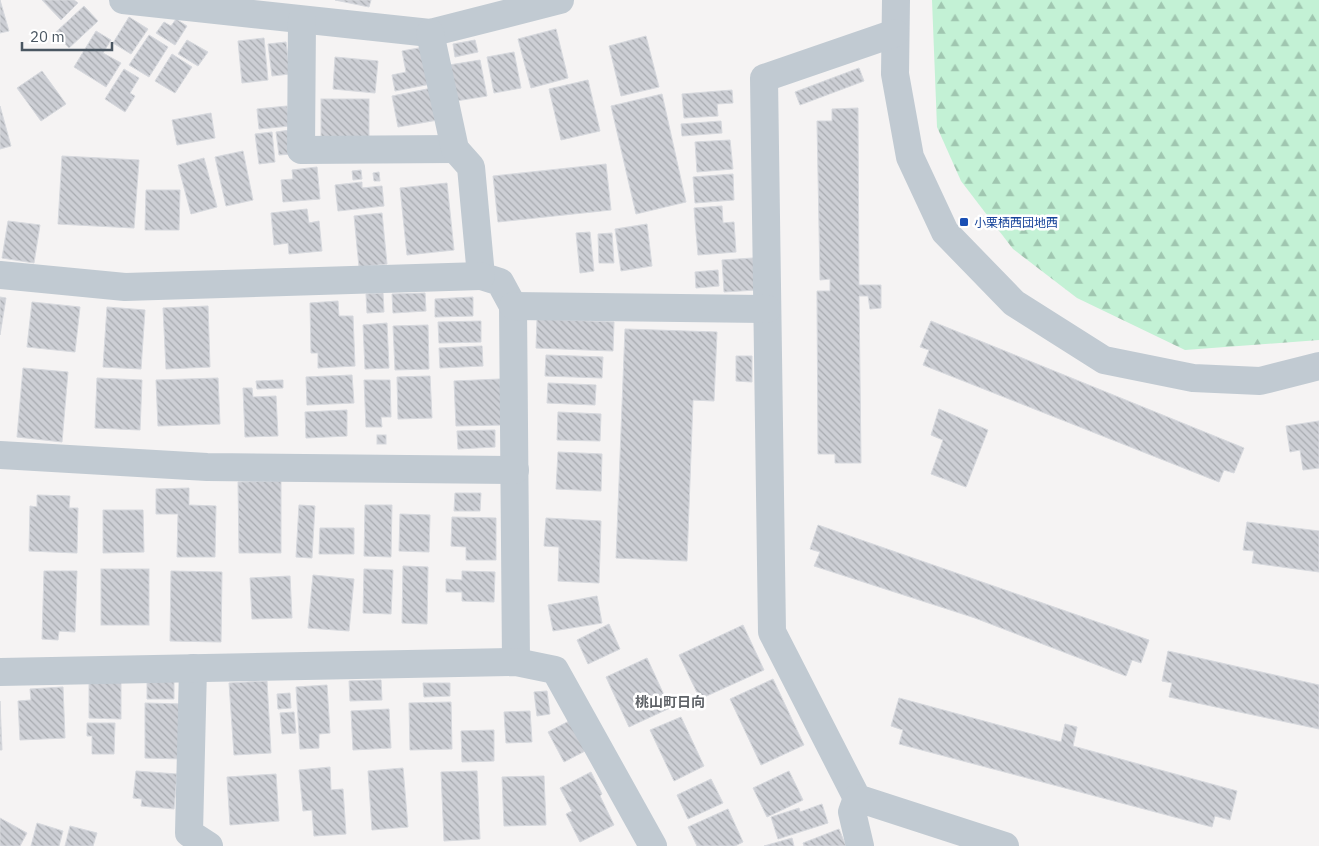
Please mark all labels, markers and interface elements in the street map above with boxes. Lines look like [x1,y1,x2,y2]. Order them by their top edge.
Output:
scale bar [22,20,112,52]
text: 20 m [30,27,65,46]
place label: 小栗栖西団地西 [974,215,1058,230]
marker: 小栗栖西団地西 [958,216,970,228]
district label: 桃山町日向 [635,693,705,711]

